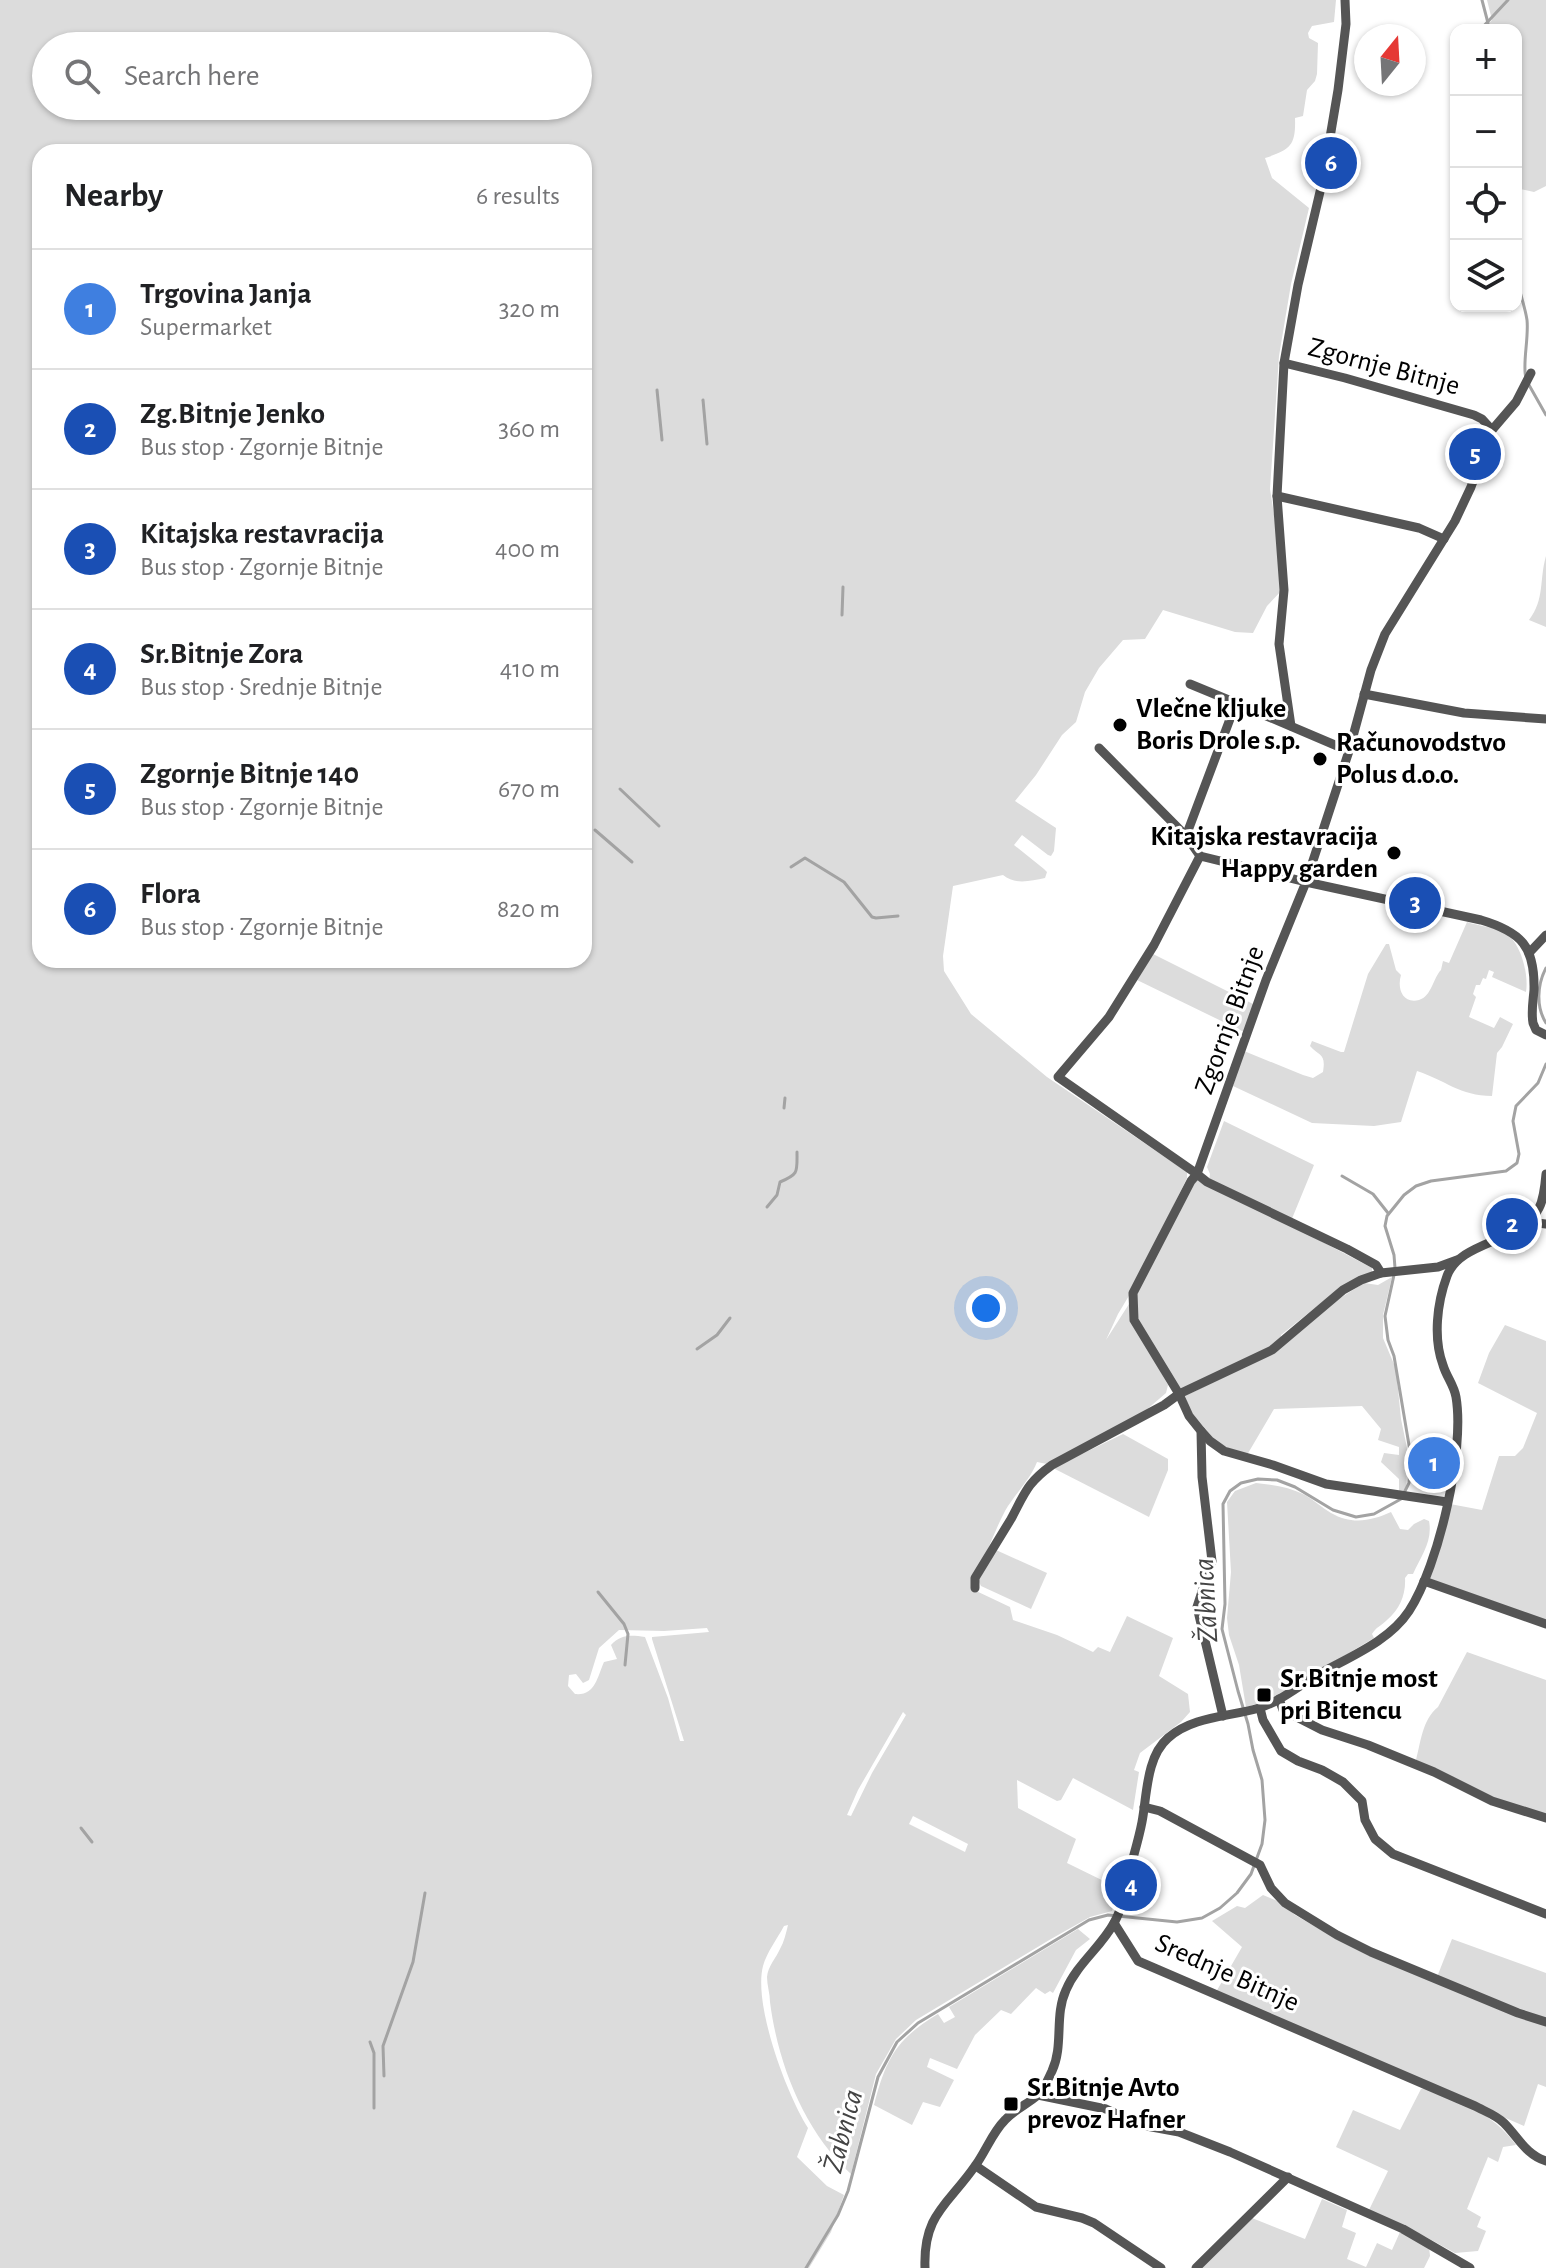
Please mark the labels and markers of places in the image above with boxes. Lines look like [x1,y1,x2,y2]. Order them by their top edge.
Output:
pin: 6 [1305,133,1357,193]
pin: 5 [1449,424,1501,484]
place label: Vlečne kljuke Boris Drole s.p. [1136,695,1301,755]
marker: Vlečne kljuke Boris Drole s.p. [1111,716,1129,734]
place label: Računovodstvo Polus d.o.o. [1336,729,1506,789]
marker: Računovodstvo Polus d.o.o. [1311,750,1329,768]
place label: Kitajska restavracija Happy garden [1150,823,1378,883]
marker: Kitajska restavracija Happy garden [1385,844,1403,862]
pin: 3 [1389,873,1441,933]
pin: 2 [1486,1194,1538,1254]
pin: 1 [1408,1433,1460,1493]
place label: Sr.Bitnje most pri Bitencu [1280,1665,1438,1725]
marker: Sr.Bitnje most pri Bitencu [1255,1686,1273,1704]
pin: 4 [1105,1855,1157,1915]
place label: Sr.Bitnje Avto prevoz Hafner [1027,2074,1186,2134]
marker: Sr.Bitnje Avto prevoz Hafner [1002,2095,1020,2113]

